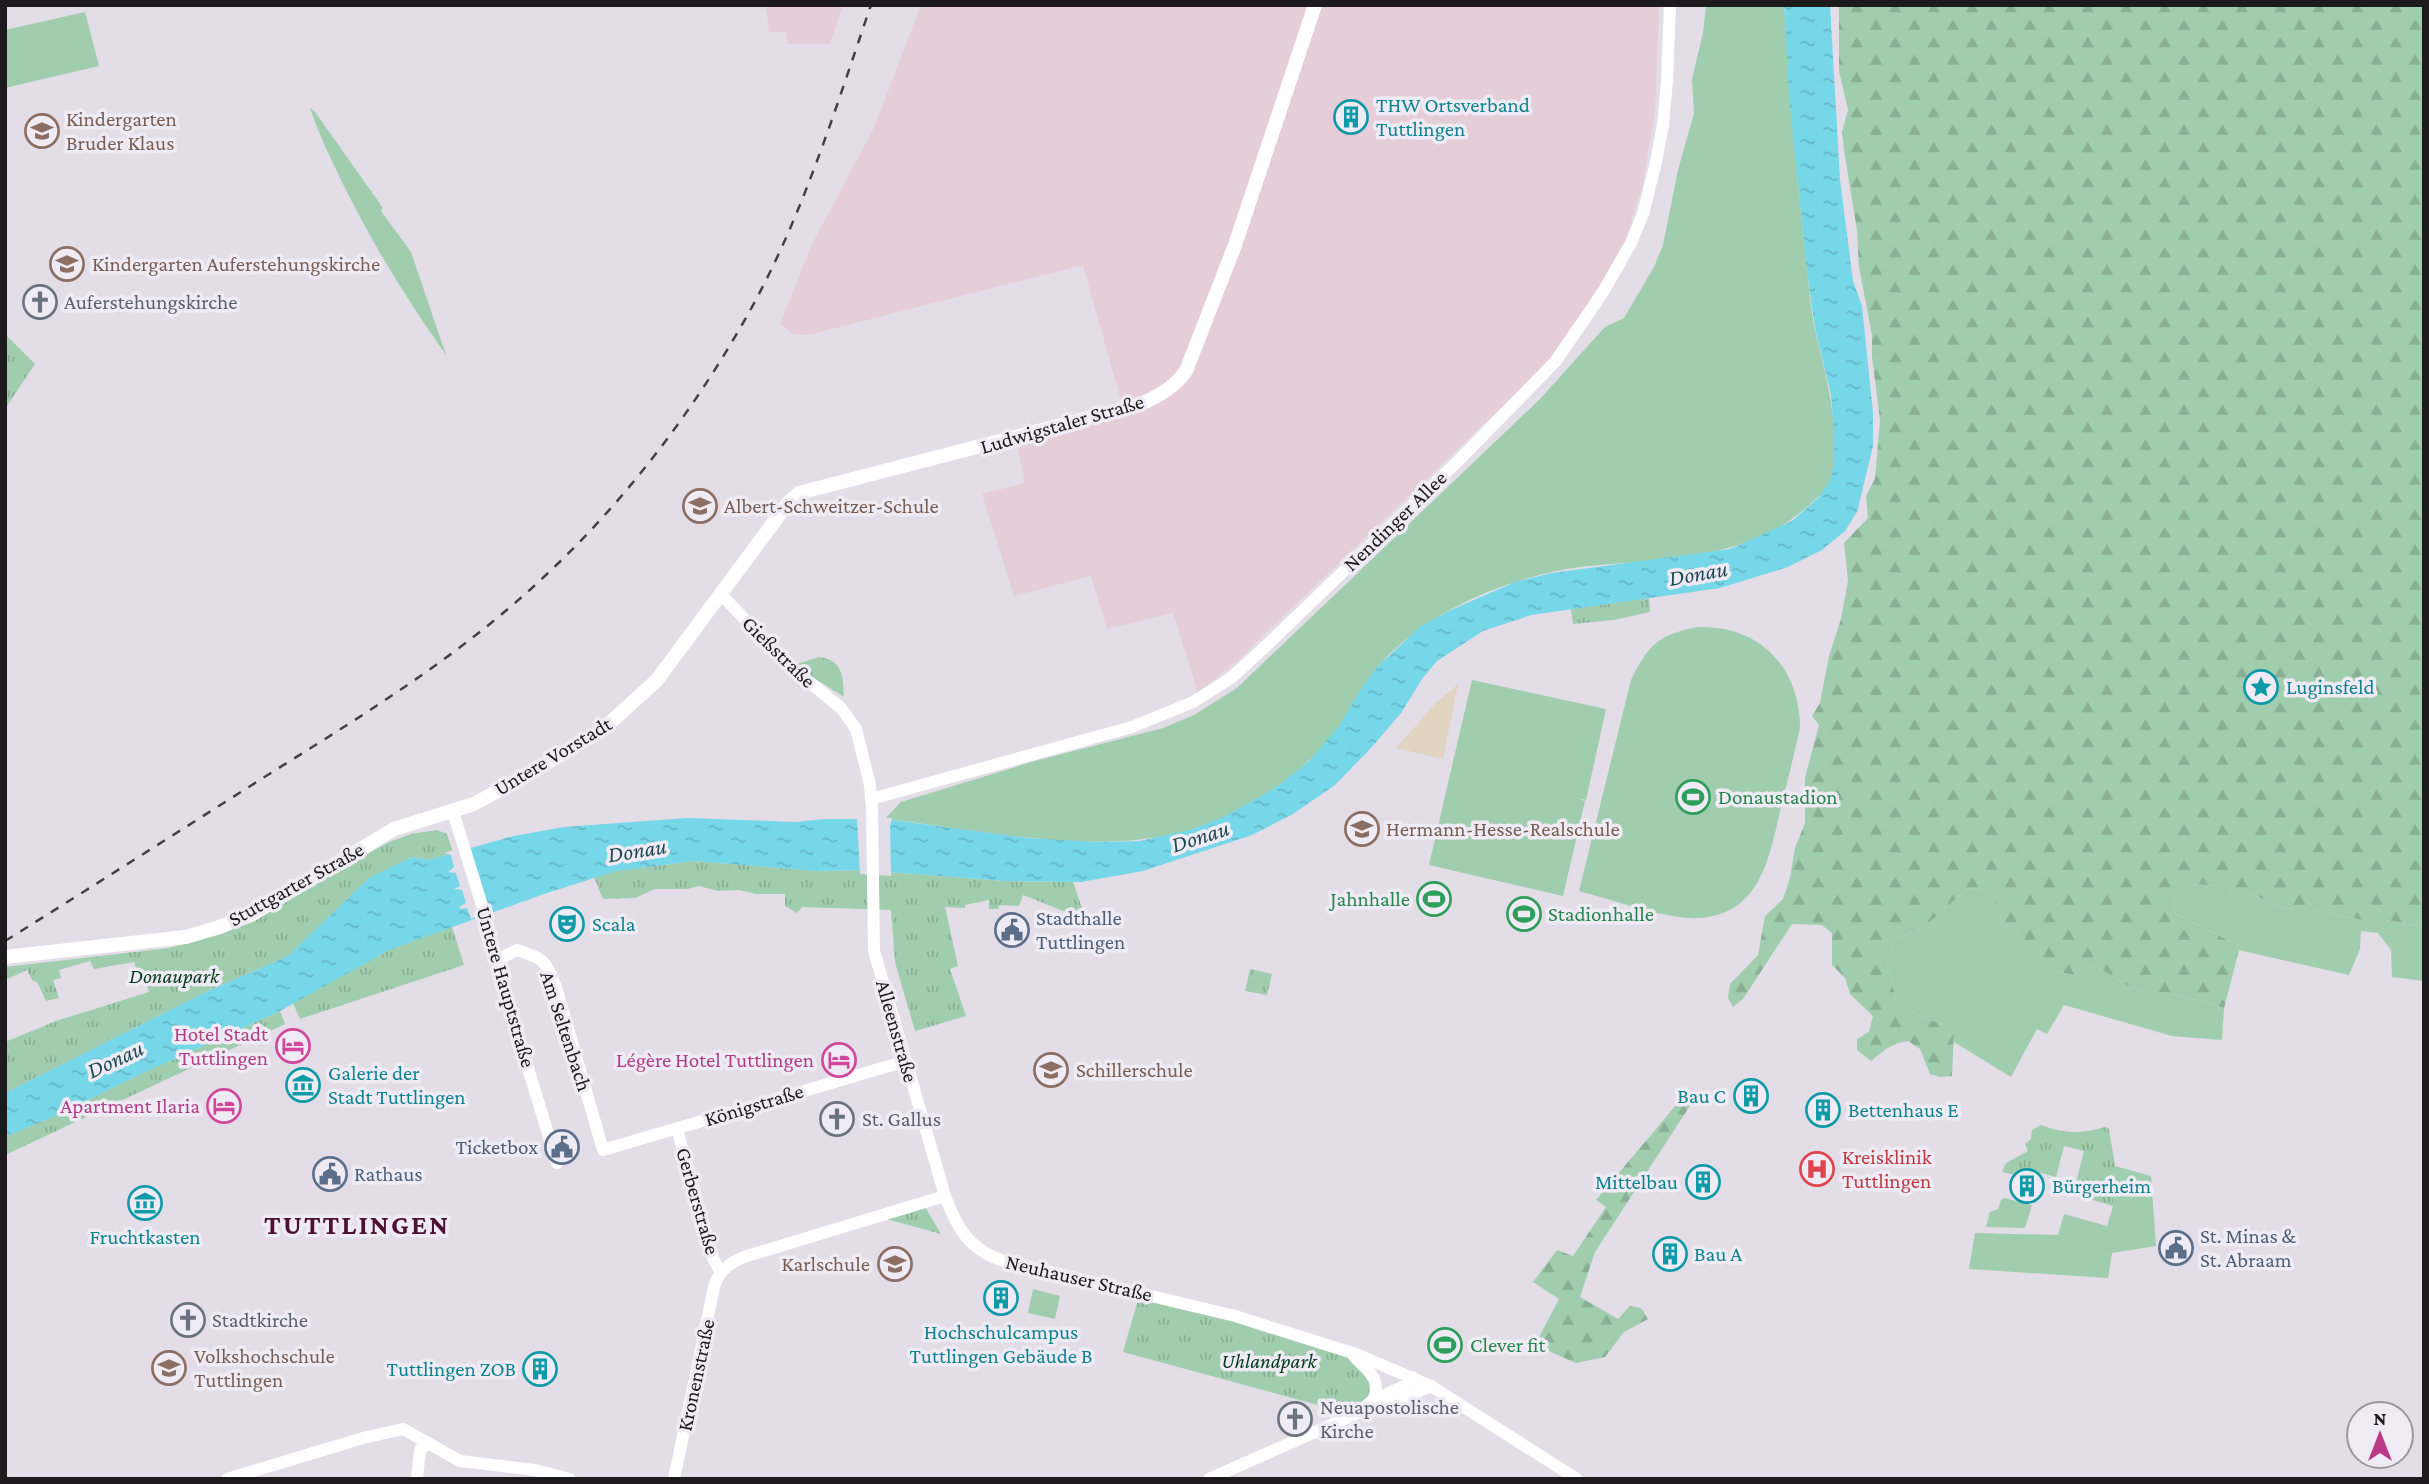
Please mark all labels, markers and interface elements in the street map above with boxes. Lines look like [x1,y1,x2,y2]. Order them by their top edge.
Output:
place label: THW Ortsverband Tuttlingen [1376,93,1530,141]
building icon: THW Ortsverband Tuttlingen [1332,98,1370,136]
place label: Kindergarten Bruder Klaus [66,107,177,155]
school or university icon: Kindergarten Bruder Klaus [23,112,61,150]
school or university icon: Kindergarten Auferstehungskirche [48,245,86,283]
place label: Kindergarten Auferstehungskirche [92,252,380,276]
church icon: Auferstehungskirche [21,283,59,321]
place label: Auferstehungskirche [64,290,237,314]
street label: Ludwigstaler Straße [977,389,1147,459]
street label: Nendinger Allee [1338,466,1452,576]
school or university icon: Albert-Schweitzer-Schule [681,487,719,525]
place label: Albert-Schweitzer-Schule [724,494,939,518]
water label: Donau [1667,555,1729,591]
street label: Gießstraße [737,611,821,693]
place icon: Luginsfeld [2242,668,2280,706]
place label: Luginsfeld [2286,675,2375,699]
street label: Untere Vorstadt [490,711,617,800]
sports icon: Donaustadion [1674,778,1712,816]
place label: Donaustadion [1718,785,1838,809]
school or university icon: Hermann-Hesse-Realschule [1343,810,1381,848]
water label: Donau [1168,815,1232,857]
place label: Hermann-Hesse-Realschule [1386,817,1620,841]
water label: Donau [606,833,668,867]
street label: Stuttgarter Straße [224,837,368,931]
sports icon: Jahnhalle [1415,880,1453,918]
place label: Jahnhalle [1328,887,1410,911]
sports icon: Stadionhalle [1505,895,1543,933]
place label: Stadionhalle [1548,902,1654,926]
street label: Untere Hauptstraße [472,904,540,1070]
theatre icon: Scala [548,905,586,943]
place label: Stadthalle Tuttlingen [1036,906,1125,954]
public building icon: Stadthalle Tuttlingen [993,911,1031,949]
place label: Scala [592,912,636,936]
park label: Donaupark [129,964,220,988]
street label: Am Seltenbach [535,968,597,1094]
street label: Alleenstraße [871,977,923,1085]
place label: Hotel Stadt Tuttlingen [174,1022,269,1070]
hotel icon: Hotel Stadt Tuttlingen [274,1027,312,1065]
water label: Donau [83,1035,147,1083]
hotel icon: Légère Hotel Tuttlingen [820,1041,858,1079]
place label: Légère Hotel Tuttlingen [616,1048,814,1072]
school or university icon: Schillerschule [1032,1051,1070,1089]
place label: Schillerschule [1076,1058,1193,1082]
place label: Galerie der Stadt Tuttlingen [328,1061,466,1109]
museum icon: Galerie der Stadt Tuttlingen [284,1066,322,1104]
building icon: Bau C [1732,1077,1770,1115]
street label: Königstraße [702,1079,806,1131]
place label: Bau C [1677,1084,1726,1108]
hotel icon: Apartment Ilaria [205,1087,243,1125]
building icon: Bettenhaus E [1804,1091,1842,1129]
place label: Apartment Ilaria [60,1094,200,1118]
place label: Bettenhaus E [1848,1098,1959,1122]
church icon: St. Gallus [818,1100,856,1138]
place label: St. Gallus [862,1107,941,1131]
public building icon: Ticketbox [543,1128,581,1166]
place label: Ticketbox [456,1135,538,1159]
street label: Gerberstraße [671,1145,725,1257]
place label: Kreisklinik Tuttlingen [1842,1145,1932,1193]
hospital icon: Kreisklinik Tuttlingen [1798,1150,1836,1188]
public building icon: Rathaus [311,1155,349,1193]
place label: Rathaus [354,1162,423,1186]
building icon: Mittelbau [1684,1163,1722,1201]
building icon: Bürgerheim [2008,1167,2046,1205]
place label: Mittelbau [1595,1170,1678,1194]
place label: Bürgerheim [2052,1174,2151,1198]
museum icon: Fruchtkasten [126,1184,164,1222]
district label: TUTTLINGEN [264,1209,450,1240]
place label: St. Minas & St. Abraam [2200,1224,2297,1272]
place label: Fruchtkasten [90,1225,200,1249]
public building icon: St. Minas & St. Abraam [2157,1229,2195,1267]
building icon: Bau A [1651,1235,1689,1273]
place label: Bau A [1694,1242,1742,1266]
school or university icon: Karlschule [876,1245,914,1283]
street label: Neuhauser Straße [1003,1249,1155,1307]
place label: Karlschule [782,1252,870,1276]
building icon: Hochschulcampus Tuttlingen Gebäude B [982,1279,1020,1317]
church icon: Stadtkirche [169,1301,207,1339]
place label: Stadtkirche [212,1308,308,1332]
street label: Kronenstraße [672,1317,720,1433]
place label: Hochschulcampus Tuttlingen Gebäude B [910,1320,1092,1368]
sports icon: Clever fit [1426,1326,1464,1364]
place label: Clever fit [1470,1333,1546,1357]
place label: Volkshochschule Tuttlingen [194,1344,335,1392]
school or university icon: Volkshochschule Tuttlingen [150,1349,188,1387]
park label: Uhlandpark [1221,1349,1318,1373]
building icon: Tuttlingen ZOB [521,1350,559,1388]
place label: Tuttlingen ZOB [387,1357,516,1381]
place label: Neuapostolische Kirche [1320,1395,1459,1443]
church icon: Neuapostolische Kirche [1276,1400,1314,1438]
north arrow [2345,1400,2415,1470]
text: N [2374,1408,2387,1429]

